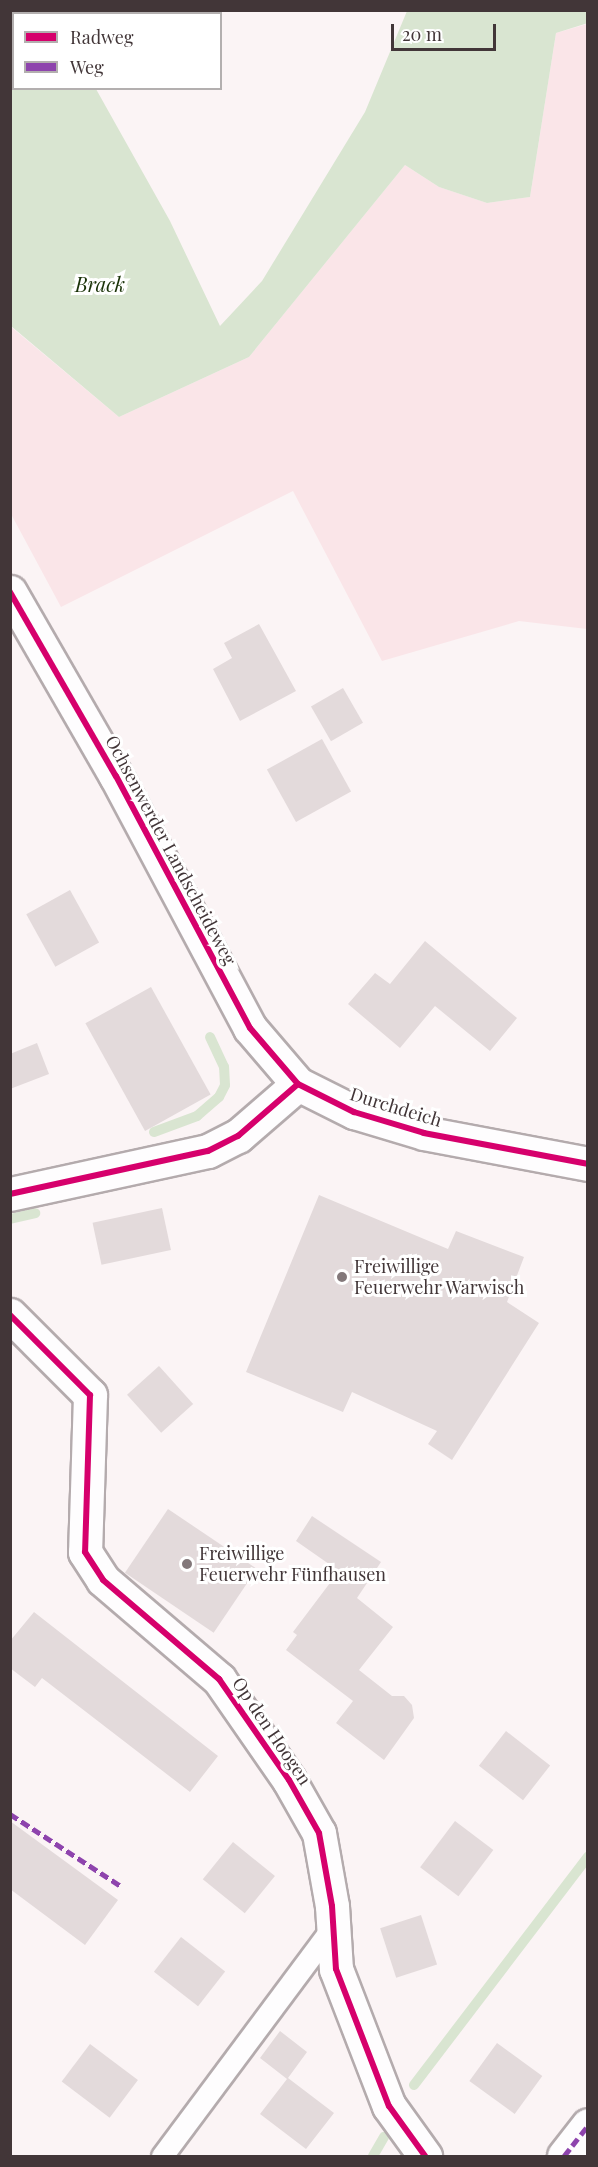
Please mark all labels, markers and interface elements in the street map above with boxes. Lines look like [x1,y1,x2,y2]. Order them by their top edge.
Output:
legend [12,12,222,90]
scale bar [394,12,499,50]
text: 20 m [402,22,442,46]
text: Radweg [70,25,133,49]
text: Weg [70,55,104,79]
water label: Brack [75,271,125,295]
street label: Ochsenwerder Landscheideweg [101,731,241,969]
street label: Durchdeich [348,1083,444,1131]
place label: Freiwillige Feuerwehr Warwisch [354,1256,525,1298]
marker: Freiwillige Feuerwehr Warwisch [335,1270,349,1284]
place label: Freiwillige Feuerwehr Fünfhausen [199,1543,386,1586]
marker: Freiwillige Feuerwehr Fünfhausen [180,1557,194,1571]
street label: Op den Hoogen [228,1673,316,1789]

